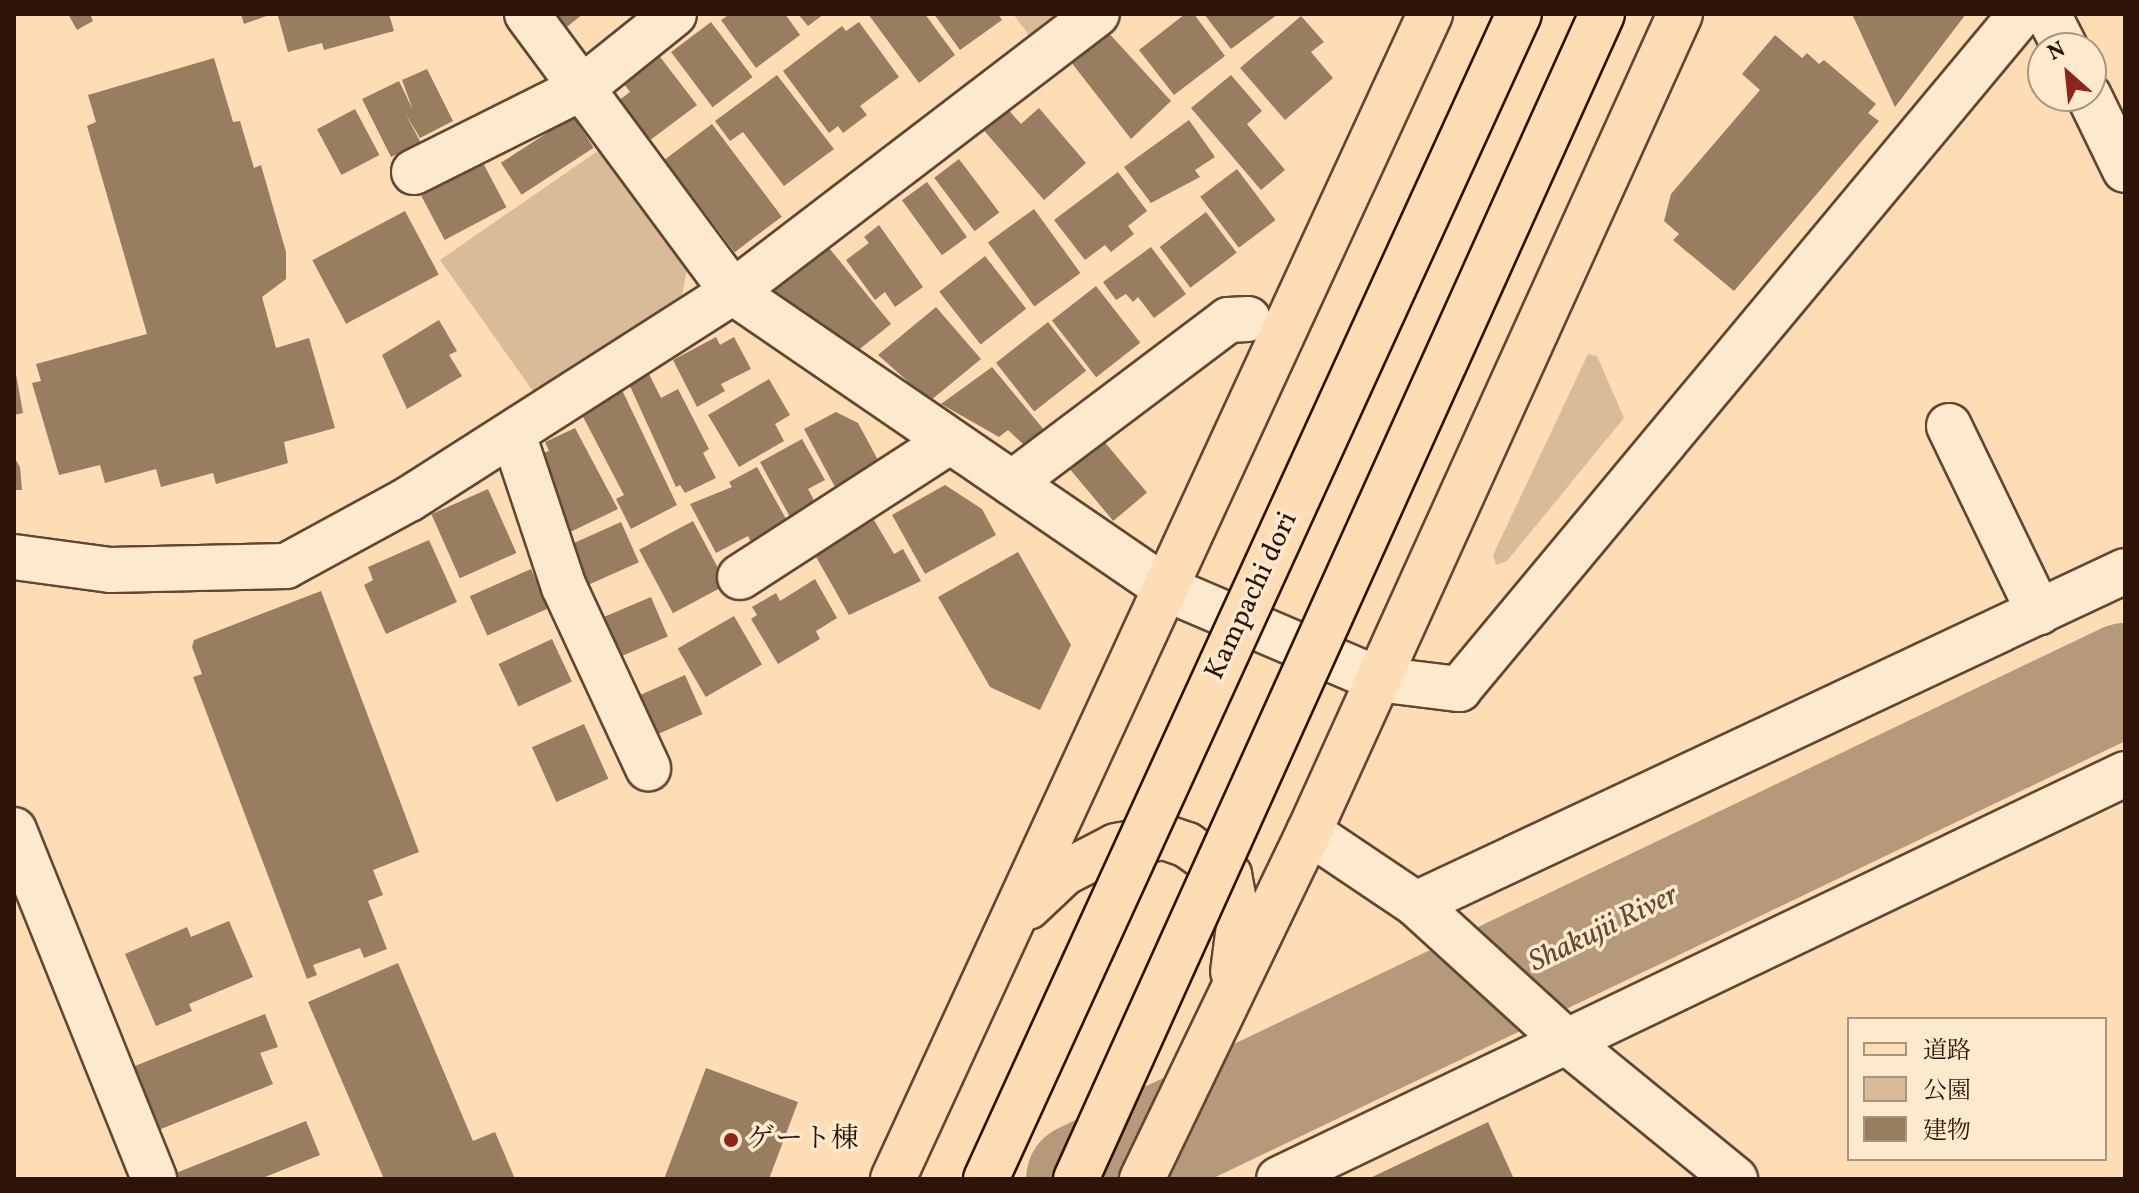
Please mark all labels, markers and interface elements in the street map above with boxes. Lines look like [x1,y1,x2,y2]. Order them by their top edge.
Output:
north arrow [2027,32,2107,112]
text: N [2043,35,2071,69]
street label: Kampachi dori [1199,507,1305,685]
water label: Shakujii River [1524,877,1684,981]
legend [1847,1017,2107,1161]
text: 道路 [1923,1035,1971,1069]
text: 公園 [1923,1075,1971,1109]
text: 建物 [1923,1115,1971,1149]
place label: ゲート棟 [747,1123,859,1157]
marker: ゲート棟 [722,1131,740,1149]

